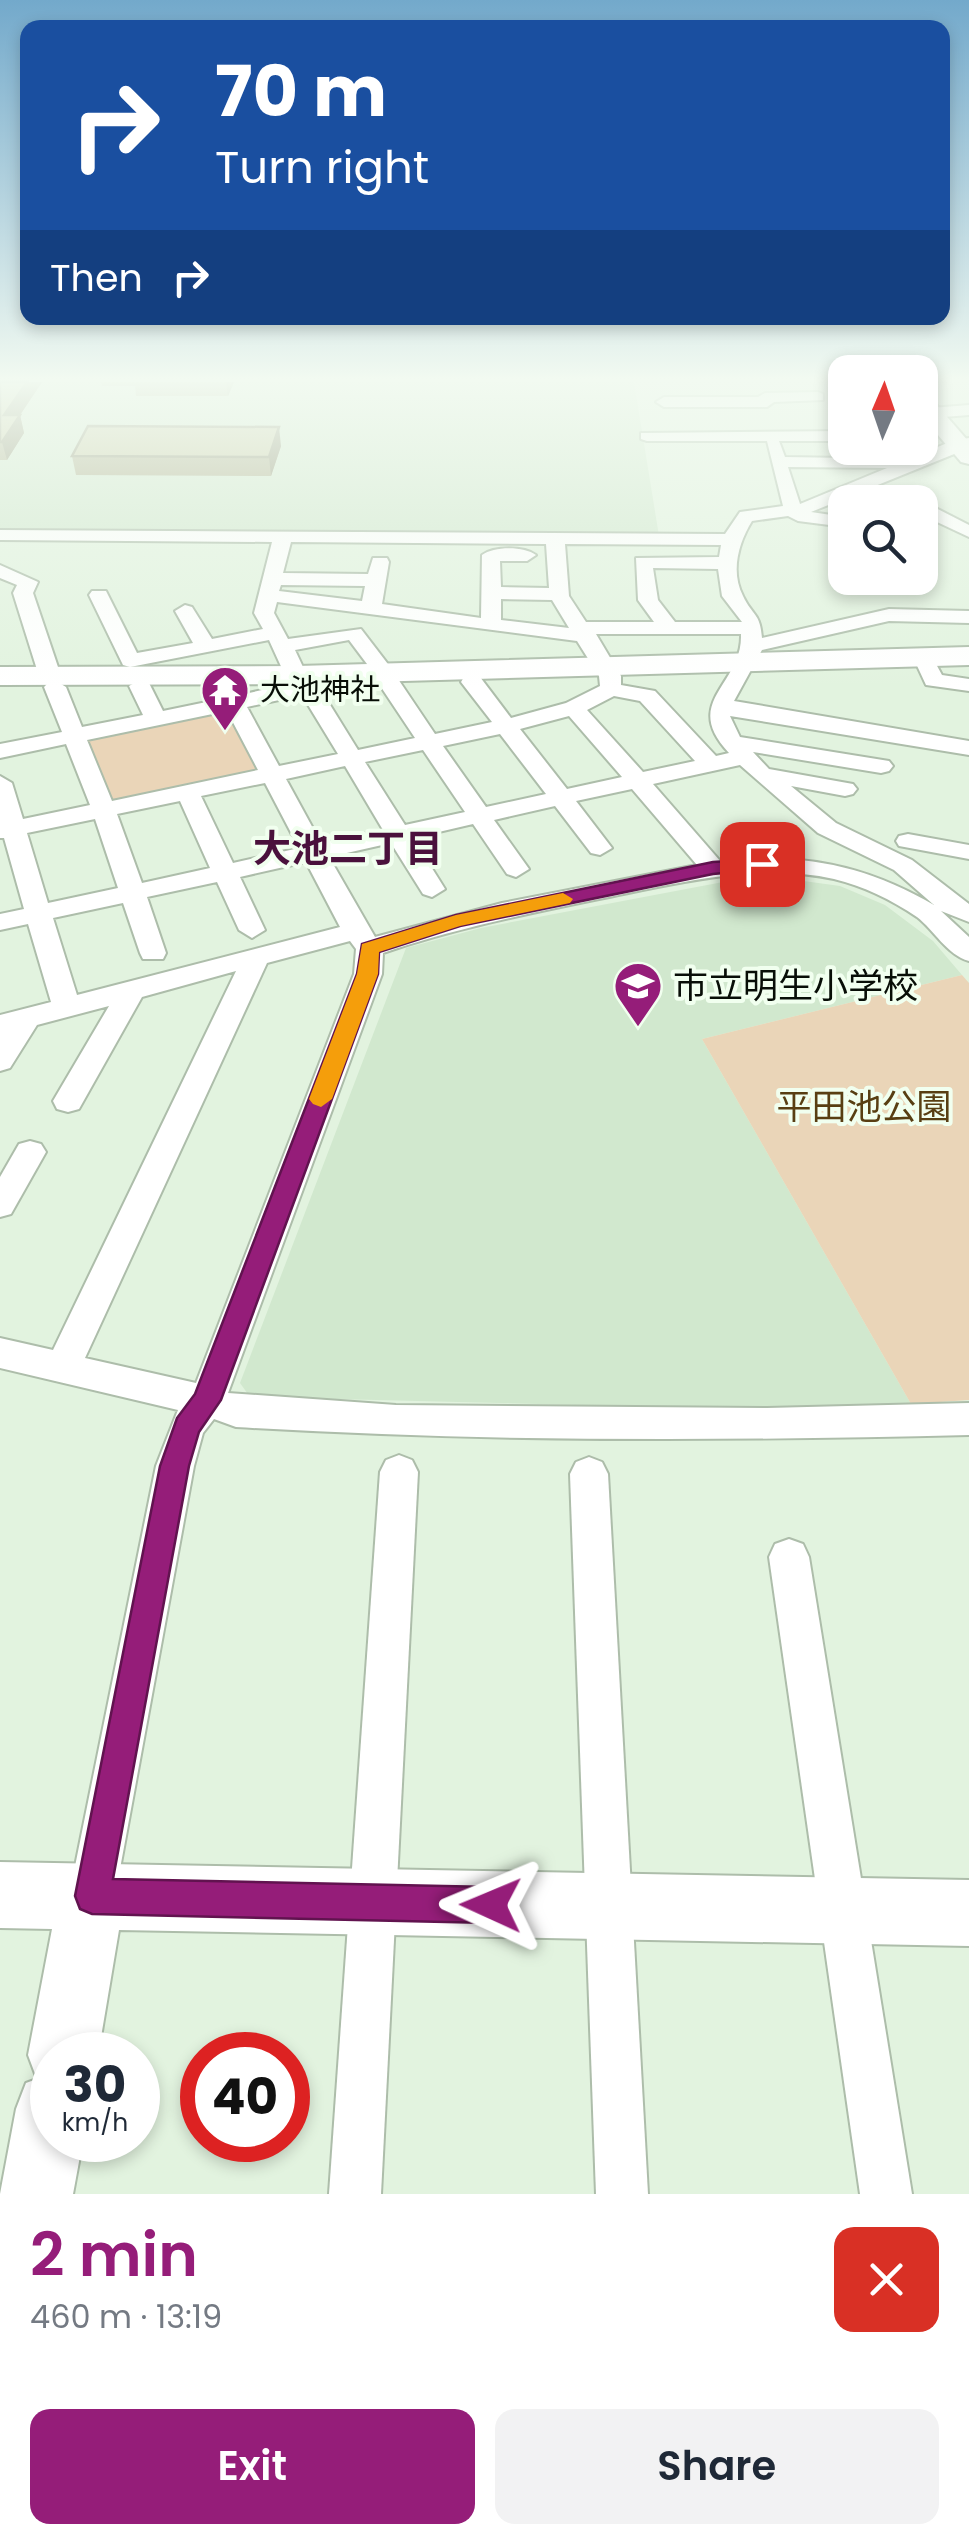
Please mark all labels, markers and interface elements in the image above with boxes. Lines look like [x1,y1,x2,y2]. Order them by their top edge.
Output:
text: 70 m [215,42,387,141]
icon: right [50,60,180,190]
text: Turn right [215,136,429,199]
icon: right [163,250,218,305]
text: Then [50,251,143,304]
north arrow [828,355,938,465]
map controls [828,355,938,595]
button: search [828,485,938,595]
temple icon: 大池神社 [199,664,251,732]
place label: 大池神社 [260,668,380,711]
district label: 大池二丁目 [253,822,443,875]
pin [720,822,805,907]
icon: arrive [735,837,790,892]
school or university icon: 市立明生小学校 [612,960,664,1028]
place label: 市立明生小学校 [673,961,918,1010]
park label: 平田池公園 [776,1082,952,1131]
position arrow [439,1853,543,1957]
speed limit sign: 40 [180,2032,310,2162]
text: 30 [64,2049,126,2120]
text: km/h [62,2105,128,2140]
text: 2 min [30,2213,198,2297]
button: close [834,2227,939,2332]
text: 460 m · 13:19 [30,2294,222,2339]
button: Exit [30,2409,475,2524]
button: Share [495,2409,939,2524]

